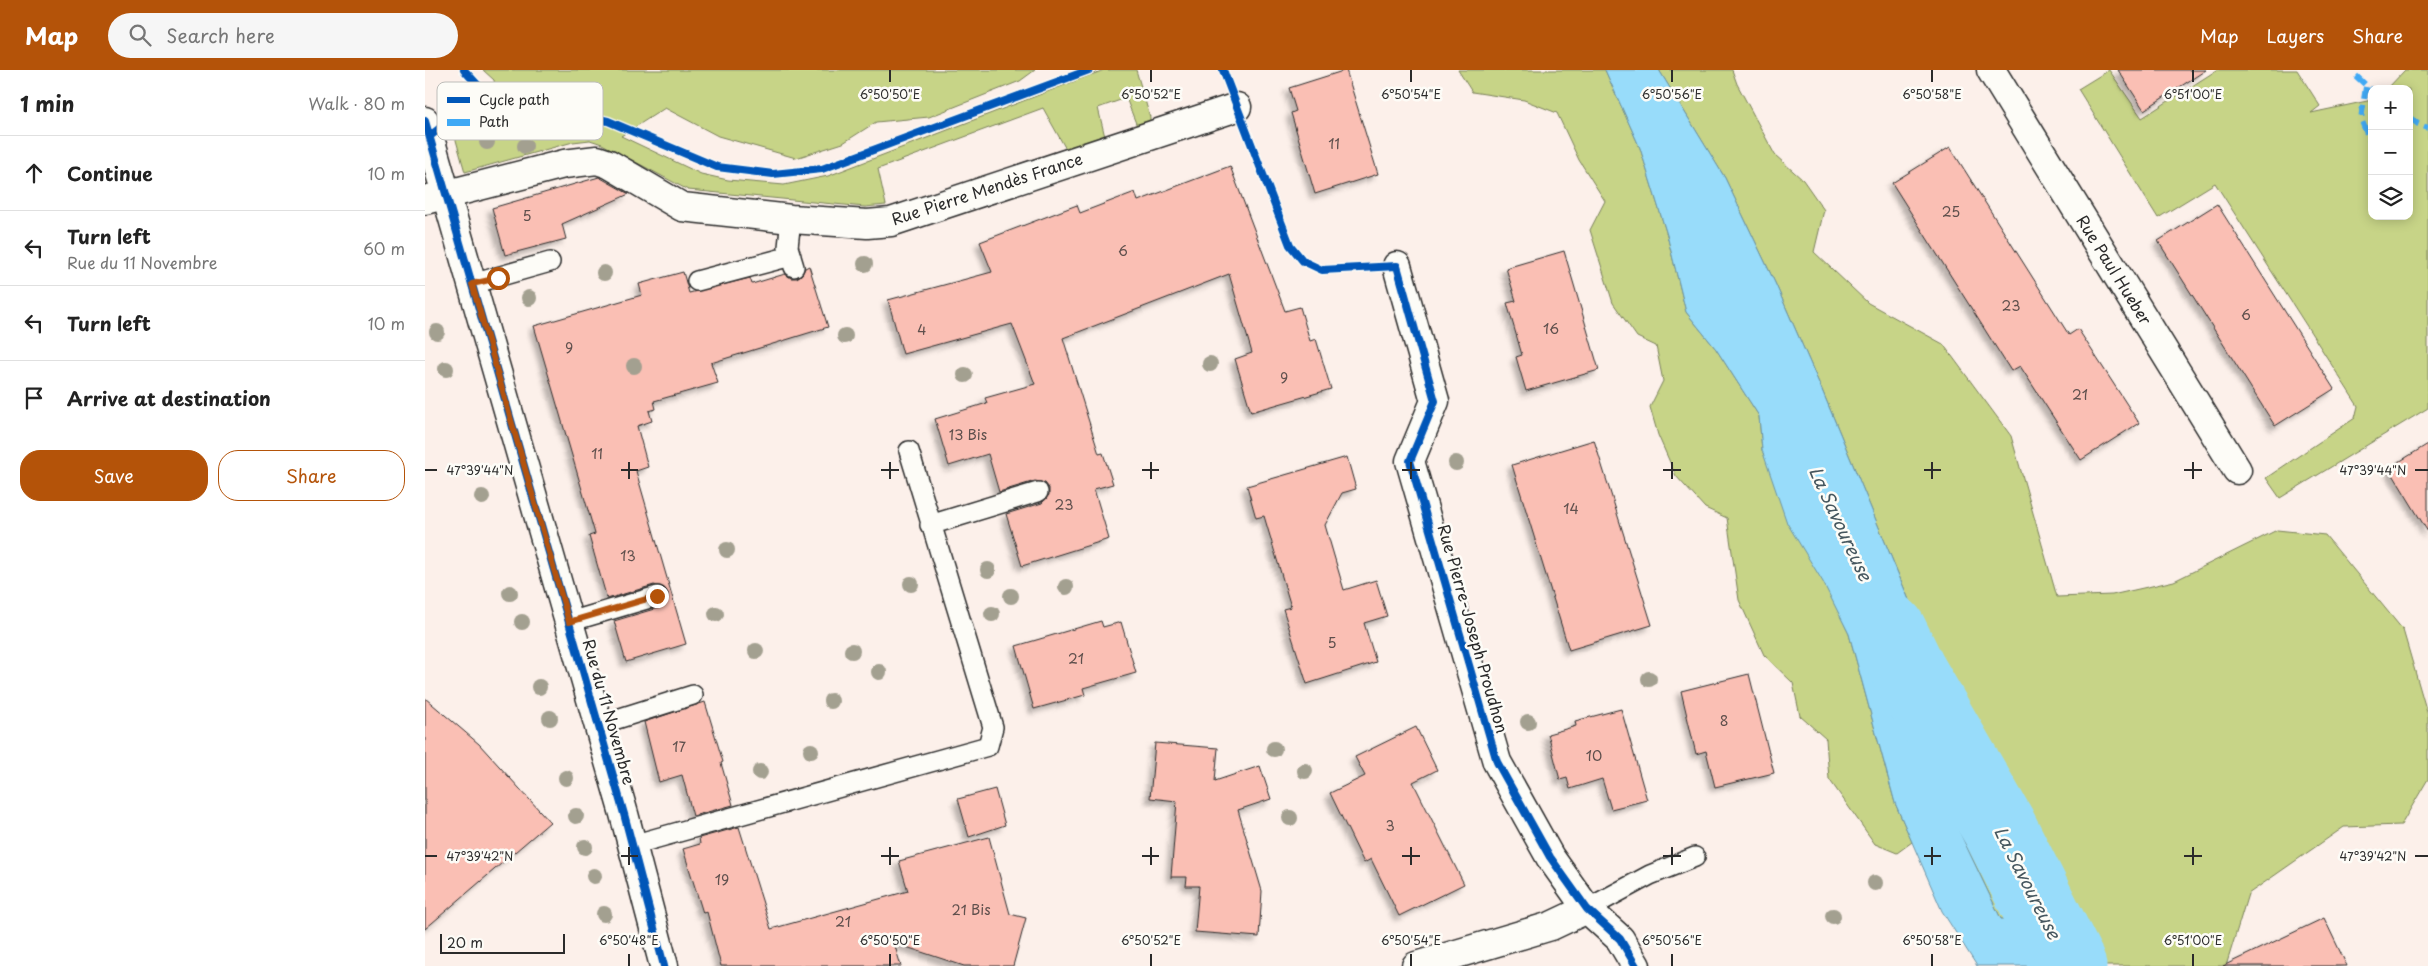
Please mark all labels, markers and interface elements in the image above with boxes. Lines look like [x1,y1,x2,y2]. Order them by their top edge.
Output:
search box [108,13,458,58]
text: Map [25,17,78,53]
icon: search [126,21,154,49]
text: Search here [166,21,275,49]
text: Map [2200,22,2239,49]
text: Layers [2267,22,2324,49]
text: Share [2352,22,2403,49]
legend [437,82,603,140]
text: 6°50'50"E [860,85,920,103]
text: 6°50'52"E [1121,85,1181,103]
text: 6°50'54"E [1381,85,1441,103]
text: 6°50'56"E [1642,85,1702,103]
text: 6°50'58"E [1902,85,1962,103]
text: 6°51'00"E [2164,85,2222,103]
map controls [2368,85,2413,220]
button: + [2368,85,2413,130]
text: 1 min [20,87,74,119]
text: Cycle path [479,89,550,110]
text: Walk · 80 m [308,91,405,115]
text: Path [479,111,509,132]
button: − [2368,130,2413,175]
house number: 11 [1328,133,1340,154]
street label: Rue Pierre Mendès France [888,146,1085,230]
icon: ahead [20,159,48,187]
text: Continue [67,159,153,187]
text: 10 m [368,161,405,185]
button: layers [2368,175,2413,220]
house number: 25 [1942,201,1960,222]
house number: 5 [522,205,532,226]
street label: Rue Paul Hueber [2071,210,2159,330]
text: Turn left [67,222,151,250]
icon: left [20,234,48,262]
text: 60 m [363,236,405,260]
house number: 6 [1118,240,1128,261]
text: Rue du 11 Novembre [67,250,218,274]
route start [487,267,510,290]
house number: 23 [2002,295,2020,316]
house number: 6 [2241,304,2251,325]
icon: left [20,309,48,337]
text: Turn left [67,309,151,337]
text: 10 m [368,311,405,335]
house number: 16 [1543,318,1559,339]
house number: 4 [917,319,927,340]
house number: 9 [565,337,573,358]
house number: 9 [1280,367,1288,388]
icon: arrive [20,384,48,412]
text: Arrive at destination [67,384,271,412]
house number: 21 [2072,384,2088,405]
house number: 13 Bis [949,424,987,445]
house number: 11 [591,443,603,464]
button: Save [20,450,208,501]
button: Share [218,450,405,501]
text: 47°39'44"N [447,461,513,479]
text: 47°39'44"N [2340,461,2406,479]
water label: La Savoureuse [1803,462,1880,586]
house number: 23 [1055,494,1073,515]
house number: 14 [1563,498,1579,519]
street label: Rue Pierre-Joseph Proudhon [1433,521,1515,736]
house number: 13 [620,545,636,566]
route end [646,585,669,608]
house number: 5 [1327,632,1337,653]
street label: Rue du 11 Novembre [578,636,642,788]
house number: 21 [1068,648,1084,669]
house number: 8 [1720,710,1728,731]
house number: 17 [672,736,686,757]
house number: 10 [1586,745,1602,766]
house number: 3 [1385,815,1395,836]
water label: La Savoureuse [1988,821,2069,945]
text: 47°39'42"N [447,847,513,865]
text: 47°39'42"N [2340,847,2406,865]
house number: 19 [715,869,729,890]
house number: 21 Bis [951,899,991,920]
house number: 21 [835,911,851,932]
scale bar [440,931,565,954]
text: 6°50'48"E [599,931,659,949]
text: 6°50'50"E [860,931,920,949]
text: 6°50'52"E [1121,931,1181,949]
text: 6°50'54"E [1381,931,1441,949]
text: 6°50'56"E [1642,931,1702,949]
text: 6°50'58"E [1902,931,1962,949]
text: 6°51'00"E [2164,931,2222,949]
text: 20 m [447,932,483,953]

